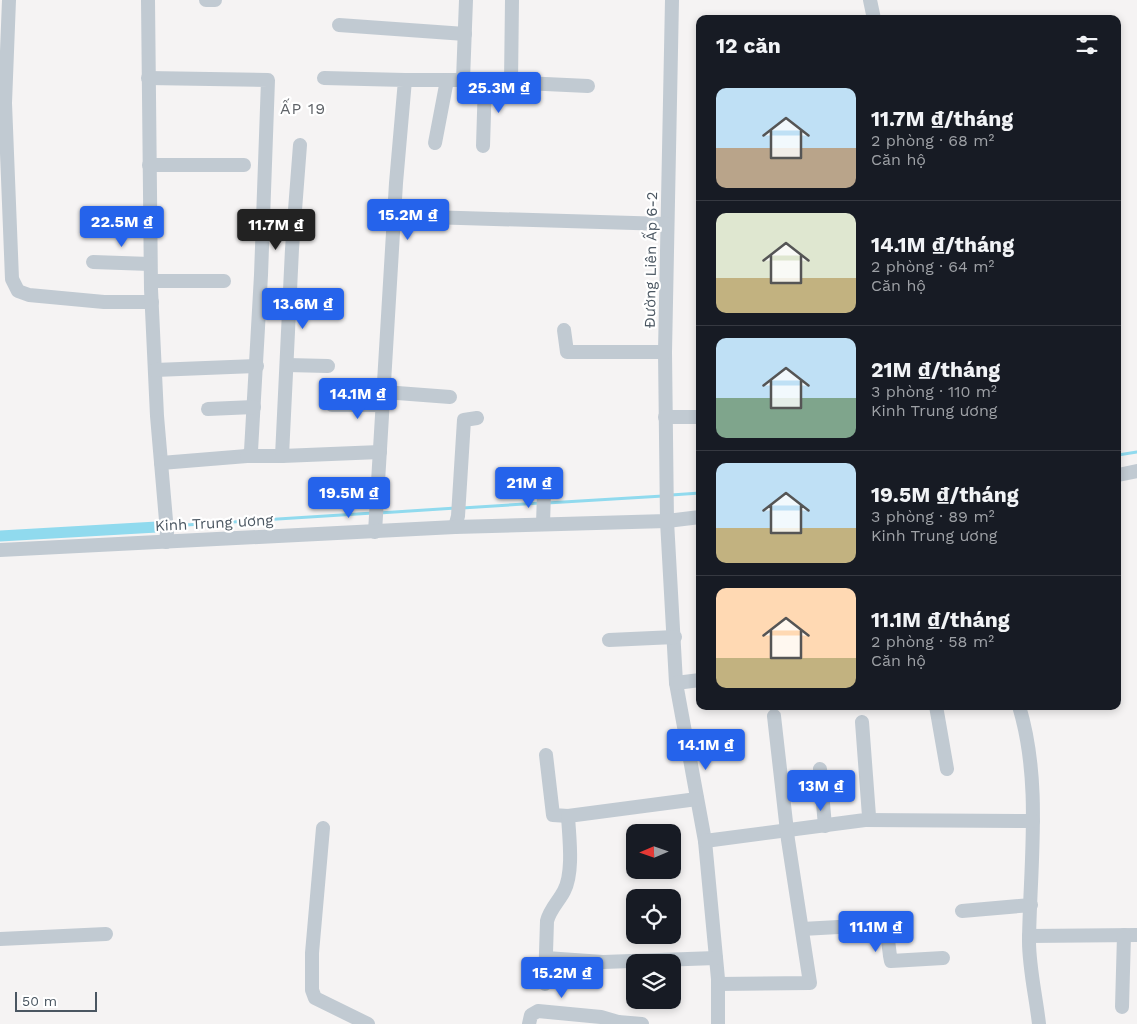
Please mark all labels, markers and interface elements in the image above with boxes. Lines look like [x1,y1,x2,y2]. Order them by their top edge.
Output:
icon: filters [1073,31,1101,59]
text: 12 căn [716,33,781,58]
pin: 25.3M ₫ [453,72,545,114]
text: 25.3M ₫ [468,78,530,97]
district label: ẤP 19 [280,98,326,118]
text: 11.7M ₫/tháng [871,106,1013,131]
icon: home [756,108,816,168]
text: 2 phòng · 68 m² [871,131,994,150]
text: Căn hộ [871,150,926,169]
street label: Đường Liên Ấp 6-2 [639,192,661,328]
pin: 15.2M ₫ [362,198,454,241]
text: 15.2M ₫ [378,205,438,224]
pin: 22.5M ₫ [76,206,168,248]
pin: 11.7M ₫ [230,208,322,251]
text: 22.5M ₫ [91,212,153,231]
text: 11.7M ₫ [248,215,304,234]
text: 14.1M ₫/tháng [871,232,1014,257]
icon: home [756,233,816,293]
text: 2 phòng · 64 m² [871,257,994,276]
text: Căn hộ [871,276,926,295]
pin: 13.6M ₫ [257,288,349,330]
text: 13.6M ₫ [273,294,333,313]
text: 21M ₫/tháng [871,357,1000,382]
icon: home [756,358,816,418]
pin: 14.1M ₫ [312,378,404,420]
text: 3 phòng · 110 m² [871,382,997,401]
text: 14.1M ₫ [330,384,386,403]
text: Kinh Trung ương [871,401,997,420]
pin: 21M ₫ [494,466,564,509]
text: 21M ₫ [506,473,552,492]
pin: 19.5M ₫ [303,476,395,519]
text: 19.5M ₫/tháng [871,482,1019,507]
text: 19.5M ₫ [319,483,379,502]
icon: home [756,483,816,543]
text: 3 phòng · 89 m² [871,507,995,526]
street label: Kinh Trung ương [154,511,274,535]
text: Kinh Trung ương [871,526,997,545]
text: 11.1M ₫/tháng [871,607,1009,632]
icon: home [756,608,816,668]
text: 2 phòng · 58 m² [871,632,994,651]
text: Căn hộ [871,651,926,670]
pin: 14.1M ₫ [660,728,752,771]
text: 14.1M ₫ [678,735,734,754]
pin: 13M ₫ [786,770,856,812]
text: 13M ₫ [798,776,844,795]
north arrow [626,824,681,879]
map controls [626,824,681,1009]
button: locate [626,889,681,944]
pin: 11.1M ₫ [830,910,922,953]
text: 11.1M ₫ [850,917,902,936]
button: layers [626,954,681,1009]
pin: 15.2M ₫ [516,956,608,999]
text: 15.2M ₫ [532,963,592,982]
scale bar [15,989,98,1012]
text: 50 m [22,993,57,1009]

